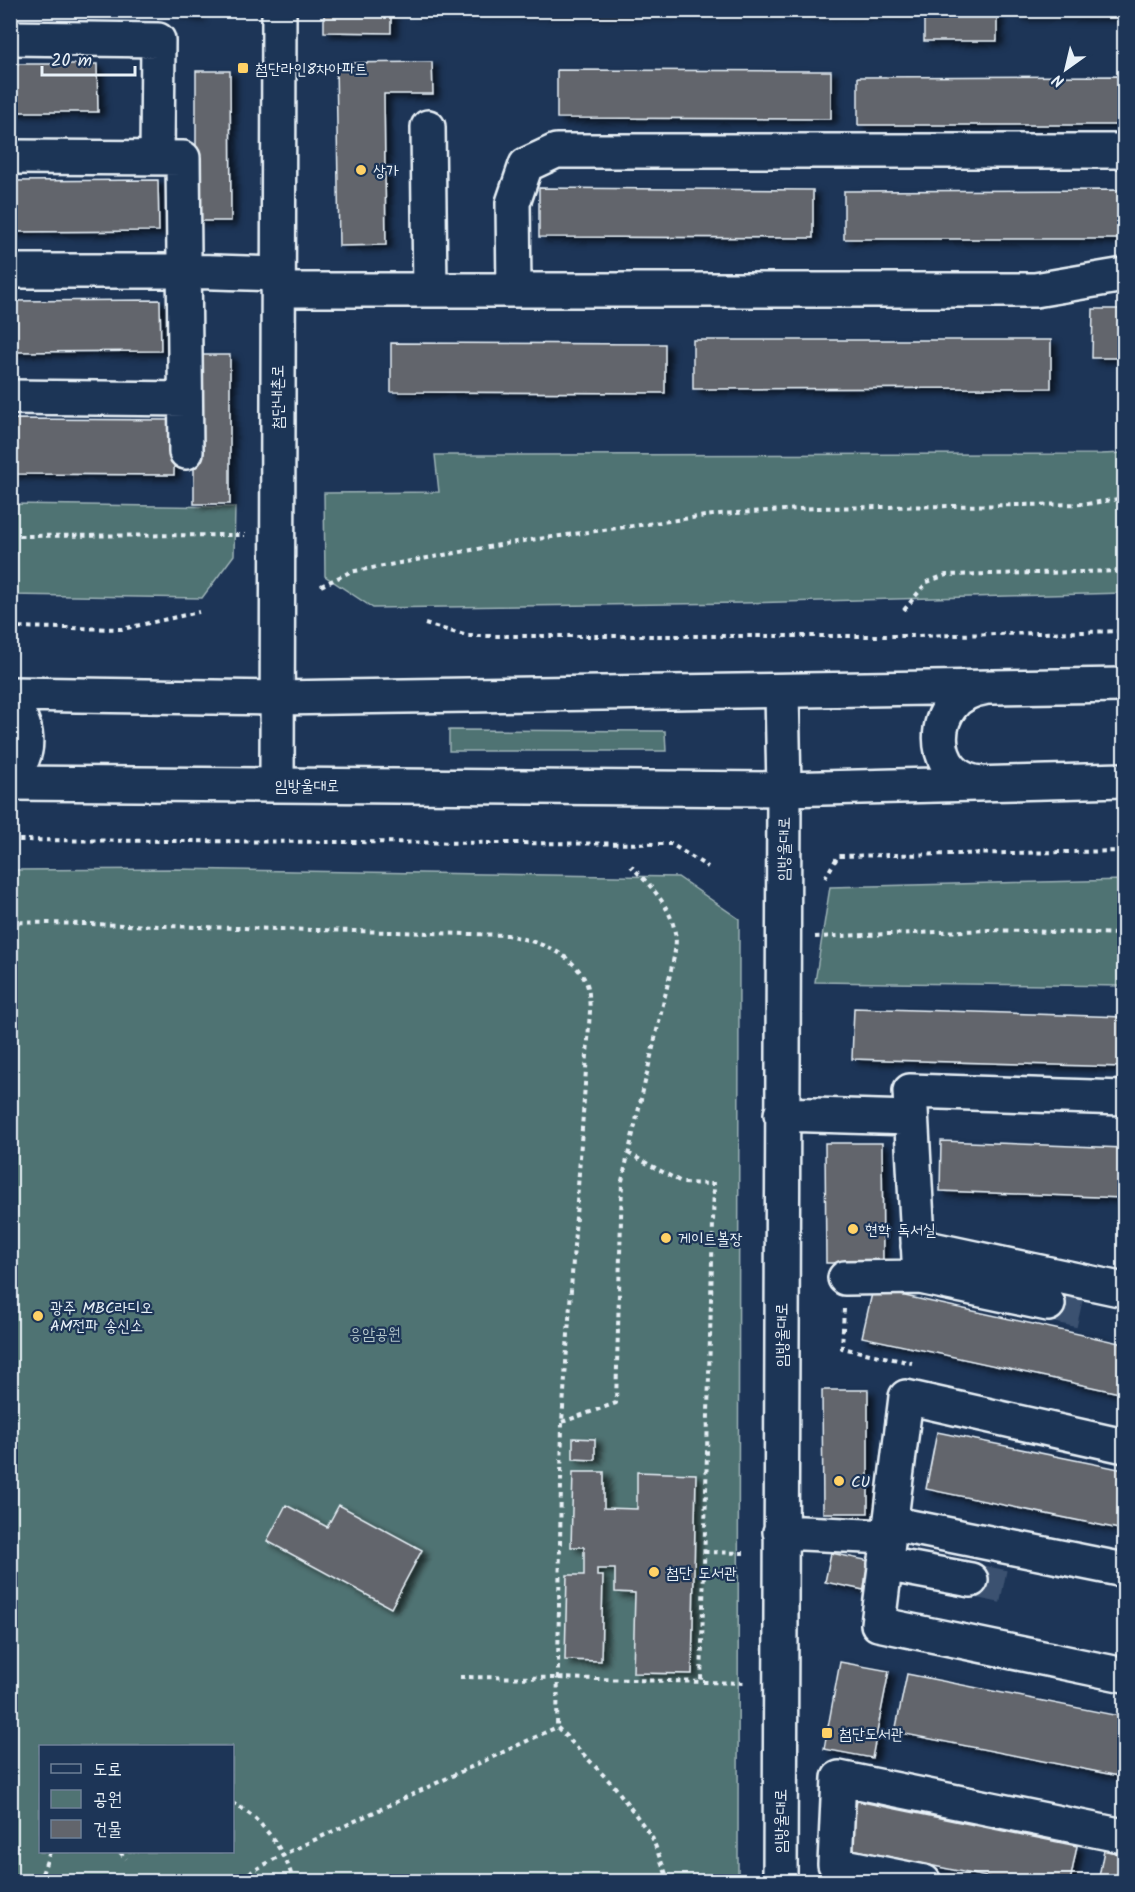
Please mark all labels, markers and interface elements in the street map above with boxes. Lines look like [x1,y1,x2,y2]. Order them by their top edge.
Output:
scale bar [42,39,135,77]
north arrow [1036,39,1096,99]
text: 20 m [51,47,92,76]
place label: 첨단라인8차아파트 [255,57,368,82]
marker: 첨단라인8차아파트 [236,61,250,75]
text: N [1047,67,1070,93]
place label: 상가 [373,159,399,184]
marker: 상가 [354,163,368,177]
street label: 첨단내촌로 [266,365,291,429]
street label: 임방울대로 [275,774,339,799]
street label: 임방울대로 [771,817,798,881]
place label: 현학 독서실 [865,1218,936,1243]
marker: 현학 독서실 [846,1222,860,1236]
place label: 게이트볼장 [678,1227,743,1252]
marker: 게이트볼장 [659,1231,673,1245]
place label: 광주 MBC라디오 AM전파 송신소 [50,1296,153,1339]
street label: 임방울대로 [770,1303,795,1367]
marker: 광주 MBC라디오 AM전파 송신소 [31,1309,45,1323]
park label: 응암공원 [349,1322,401,1347]
place label: CU [851,1470,871,1495]
marker: CU [832,1474,846,1488]
place label: 첨단 도서관 [666,1561,737,1586]
marker: 첨단 도서관 [647,1565,661,1579]
place label: 첨단도서관 [839,1722,904,1747]
marker: 첨단도서관 [820,1726,834,1740]
legend [39,1745,234,1853]
text: 도로 [93,1756,122,1785]
text: 공원 [93,1786,122,1815]
street label: 임방울대로 [769,1789,794,1853]
text: 건물 [93,1816,122,1845]

